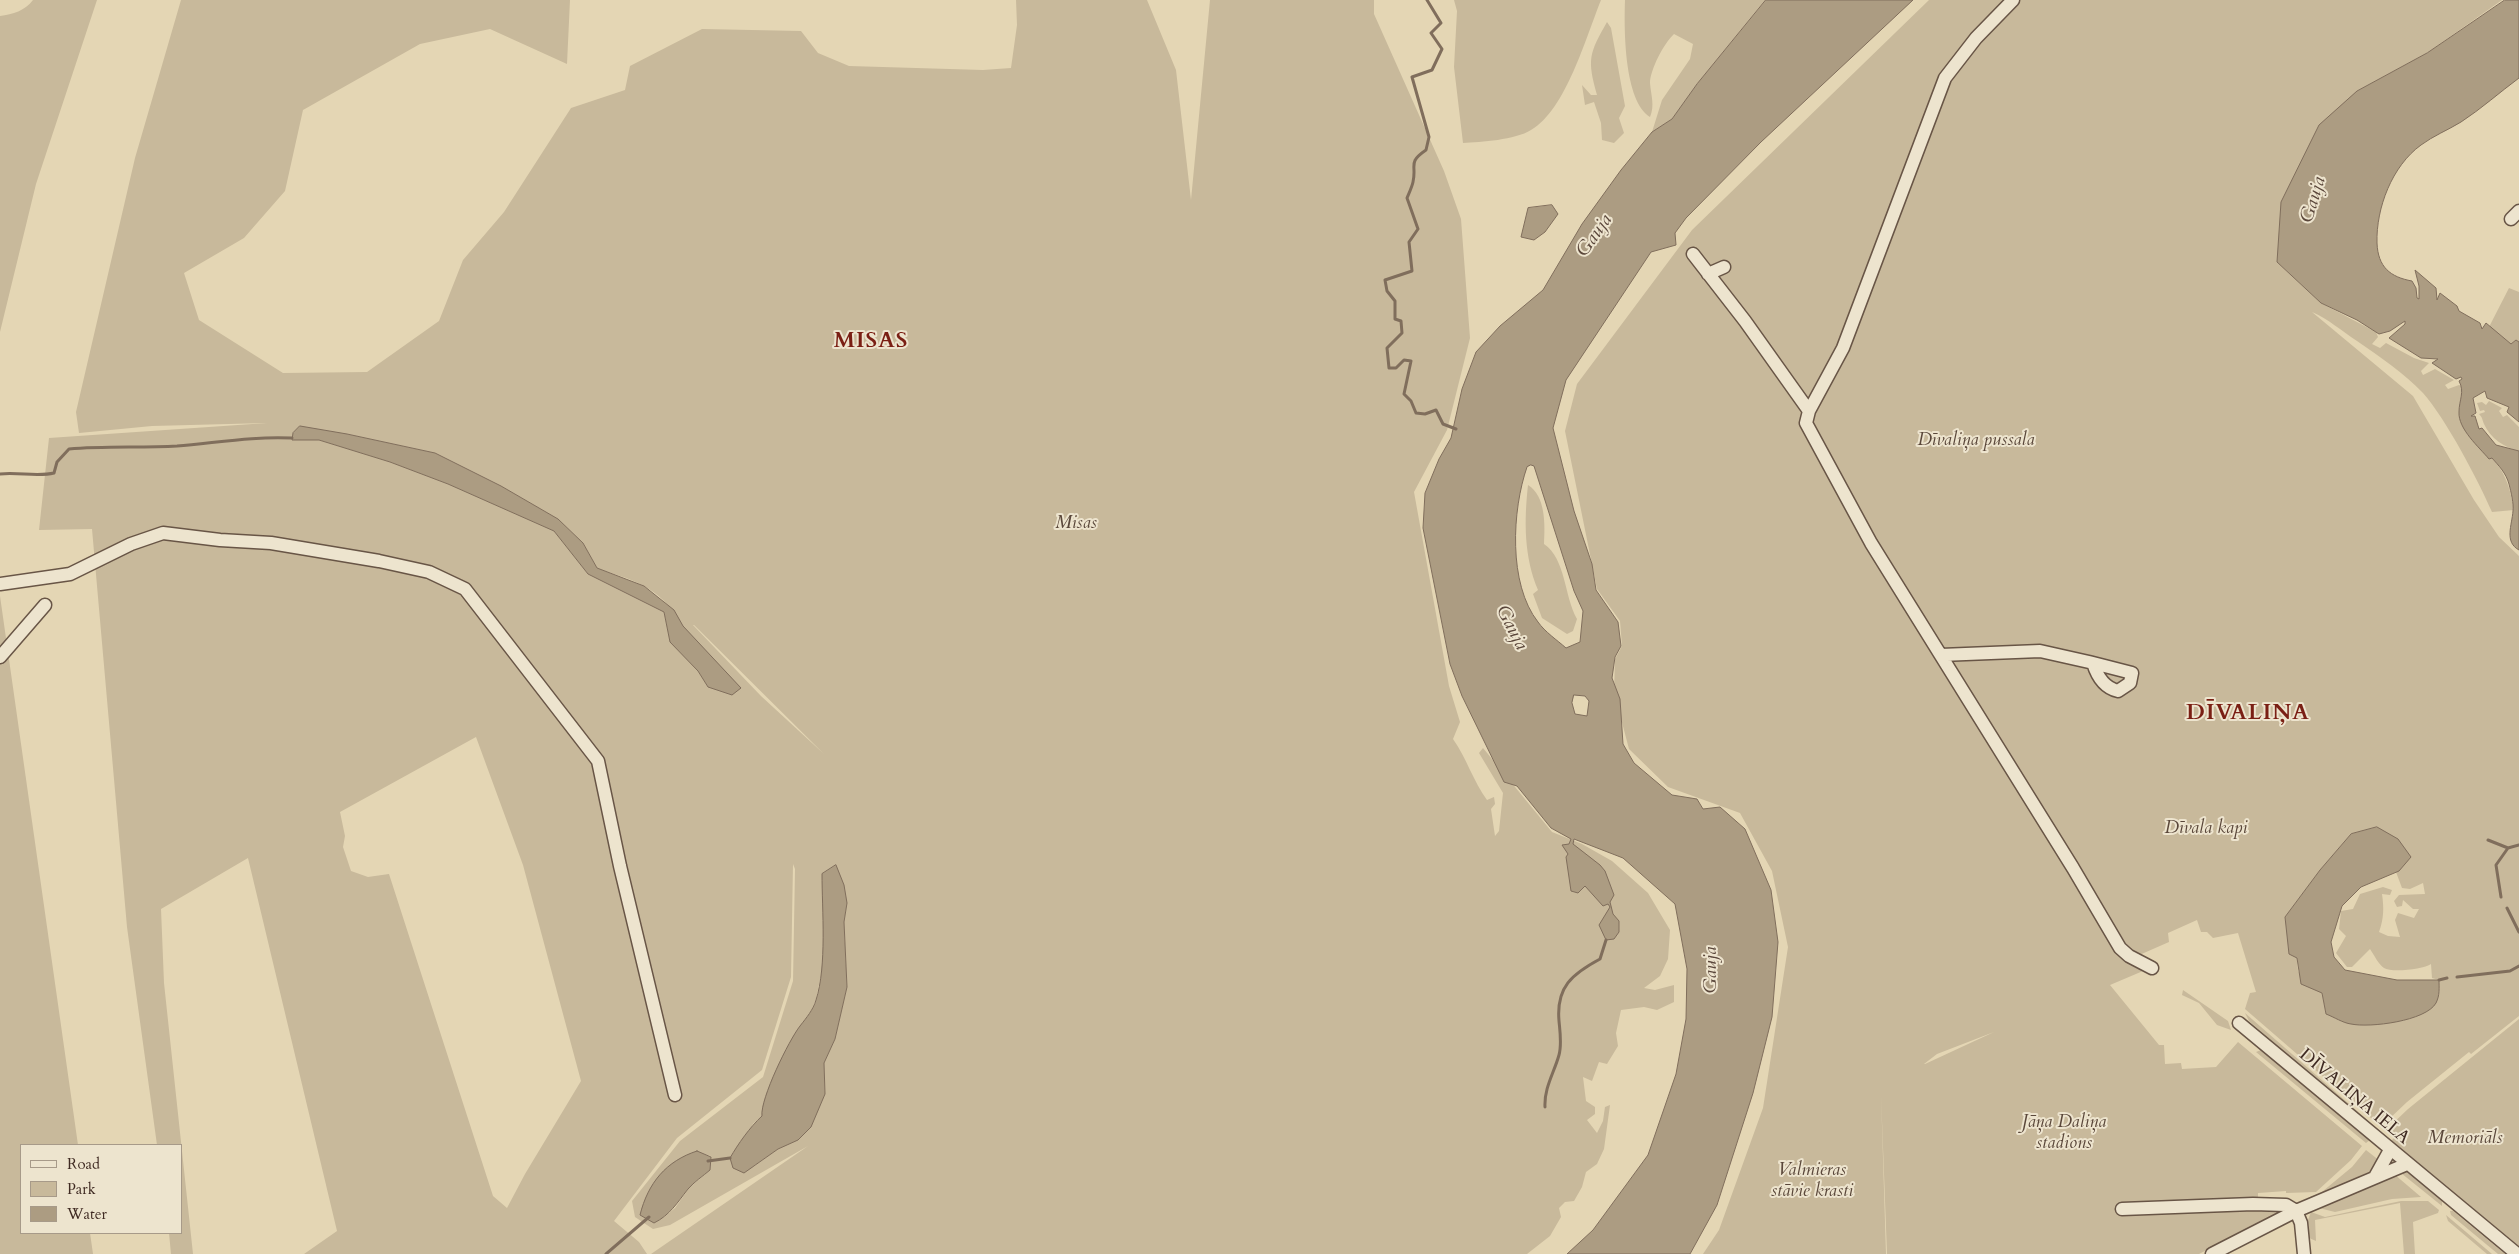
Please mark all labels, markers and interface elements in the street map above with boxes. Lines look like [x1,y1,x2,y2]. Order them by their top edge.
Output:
water label: Gauja [2296,174,2332,226]
water label: Gauja [1572,210,1618,262]
district label: MISAS [833,329,909,355]
park label: Dīvaliņa pussala [1917,430,2035,452]
park label: Misas [1055,513,1097,535]
water label: Gauja [1490,602,1532,654]
district label: DĪVALIŅA [2185,701,2311,727]
park label: Dīvala kapi [2165,818,2247,840]
water label: Gauja [1701,946,1723,994]
street label: DĪVALIŅA IELA [2294,1044,2414,1150]
park label: Jāņa Daliņa stadions [2022,1112,2106,1154]
park label: Memoriāls [2427,1128,2503,1150]
legend [20,1144,182,1234]
text: Road [67,1154,100,1174]
park label: Valmieras stāvie krasti [1771,1160,1853,1202]
text: Park [67,1179,96,1199]
text: Water [67,1204,107,1224]

